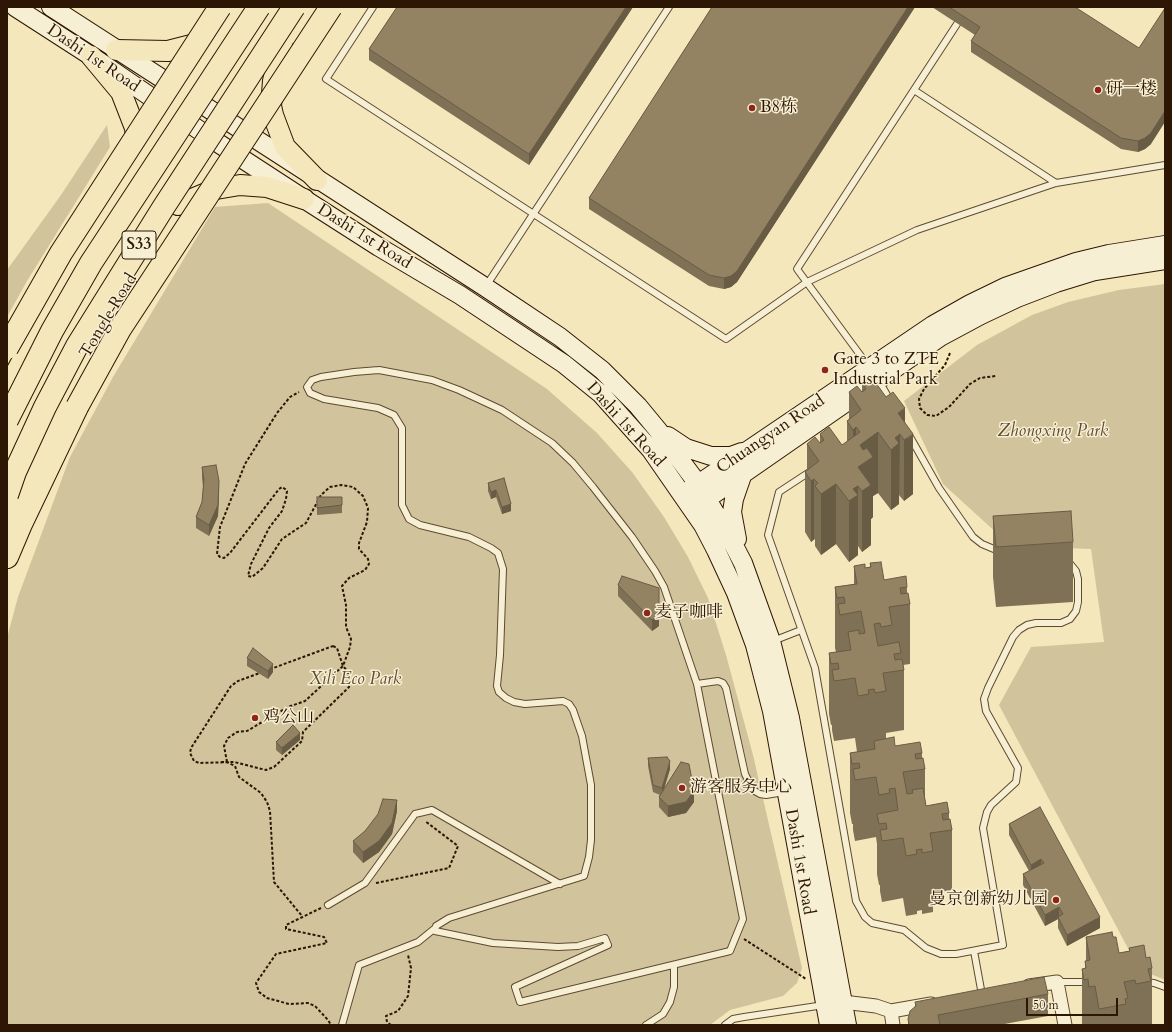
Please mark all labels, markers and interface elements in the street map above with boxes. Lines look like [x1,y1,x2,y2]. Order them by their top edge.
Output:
street label: Dashi 1st Road [43,21,143,97]
place label: 研一楼 [1106,80,1157,100]
marker: 研一楼 [1093,85,1103,95]
place label: B8栋 [760,98,797,118]
marker: B8栋 [747,103,757,113]
street label: Dashi 1st Road [313,200,415,274]
road number: S33 [122,231,156,259]
street label: Tongle Road [76,270,142,362]
place label: Gate 3 to ZTE Industrial Park [833,350,939,390]
marker: Gate 3 to ZTE Industrial Park [820,365,830,375]
street label: Dashi 1st Road [582,378,668,472]
street label: Chuangyan Road [713,391,829,479]
park label: Zhongxing Park [998,422,1108,442]
place label: 麦子咖啡 [655,603,723,623]
marker: 麦子咖啡 [642,608,652,618]
park label: Xili Eco Park [309,670,401,690]
place label: 鸡公山 [263,708,314,728]
marker: 鸡公山 [250,713,260,723]
place label: 游客服务中心 [690,778,792,798]
marker: 游客服务中心 [677,783,687,793]
street label: Dashi 1st Road [780,807,818,917]
place label: 曼京创新幼儿园 [929,890,1048,910]
marker: 曼京创新幼儿园 [1051,895,1061,905]
scale bar [1028,990,1120,1016]
text: 50 m [1033,997,1059,1013]

